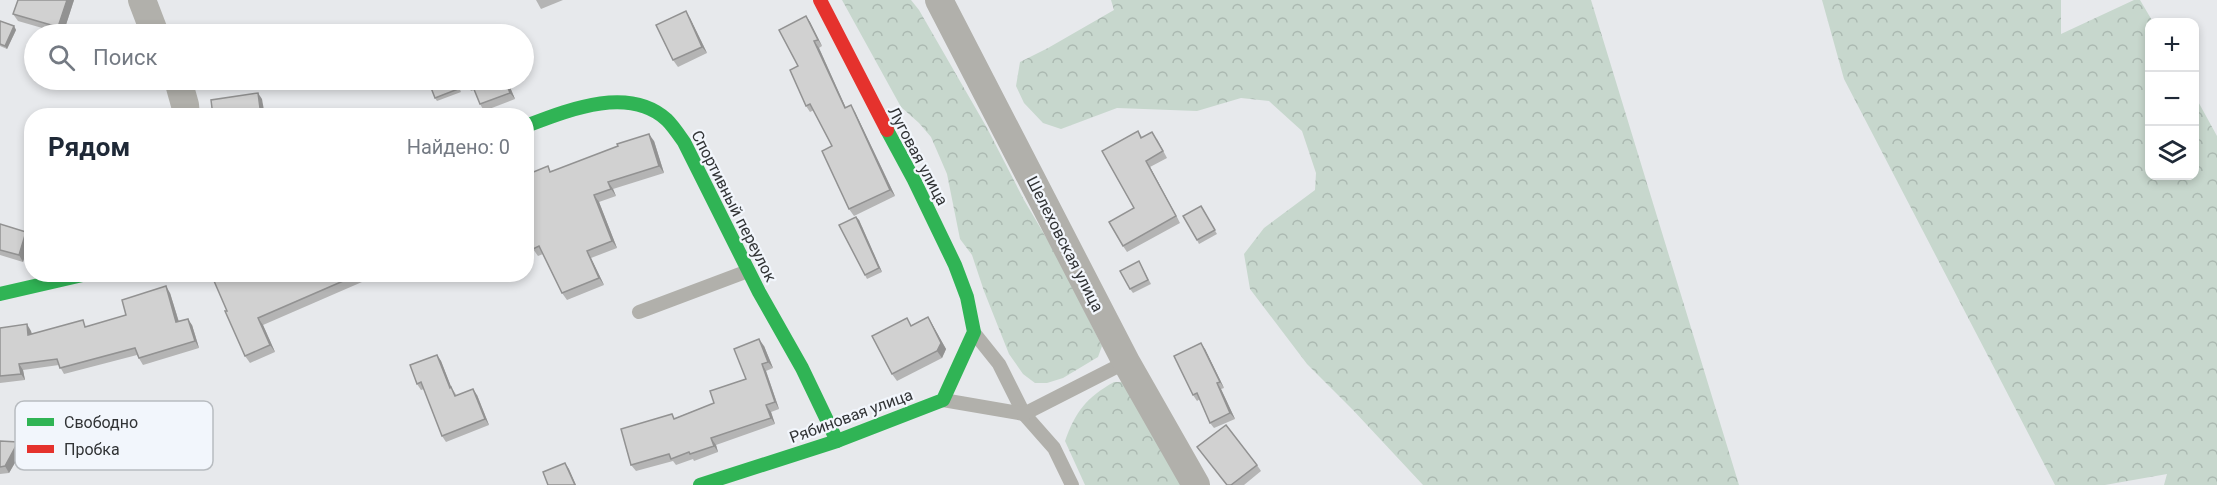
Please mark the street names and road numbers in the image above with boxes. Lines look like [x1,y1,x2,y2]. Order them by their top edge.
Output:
street label: Луговая улица [884,103,952,209]
street label: Спортивный переулок [688,127,781,285]
street label: Шелеховская улица [1023,173,1107,315]
street label: Рябиновая улица [787,385,915,447]

